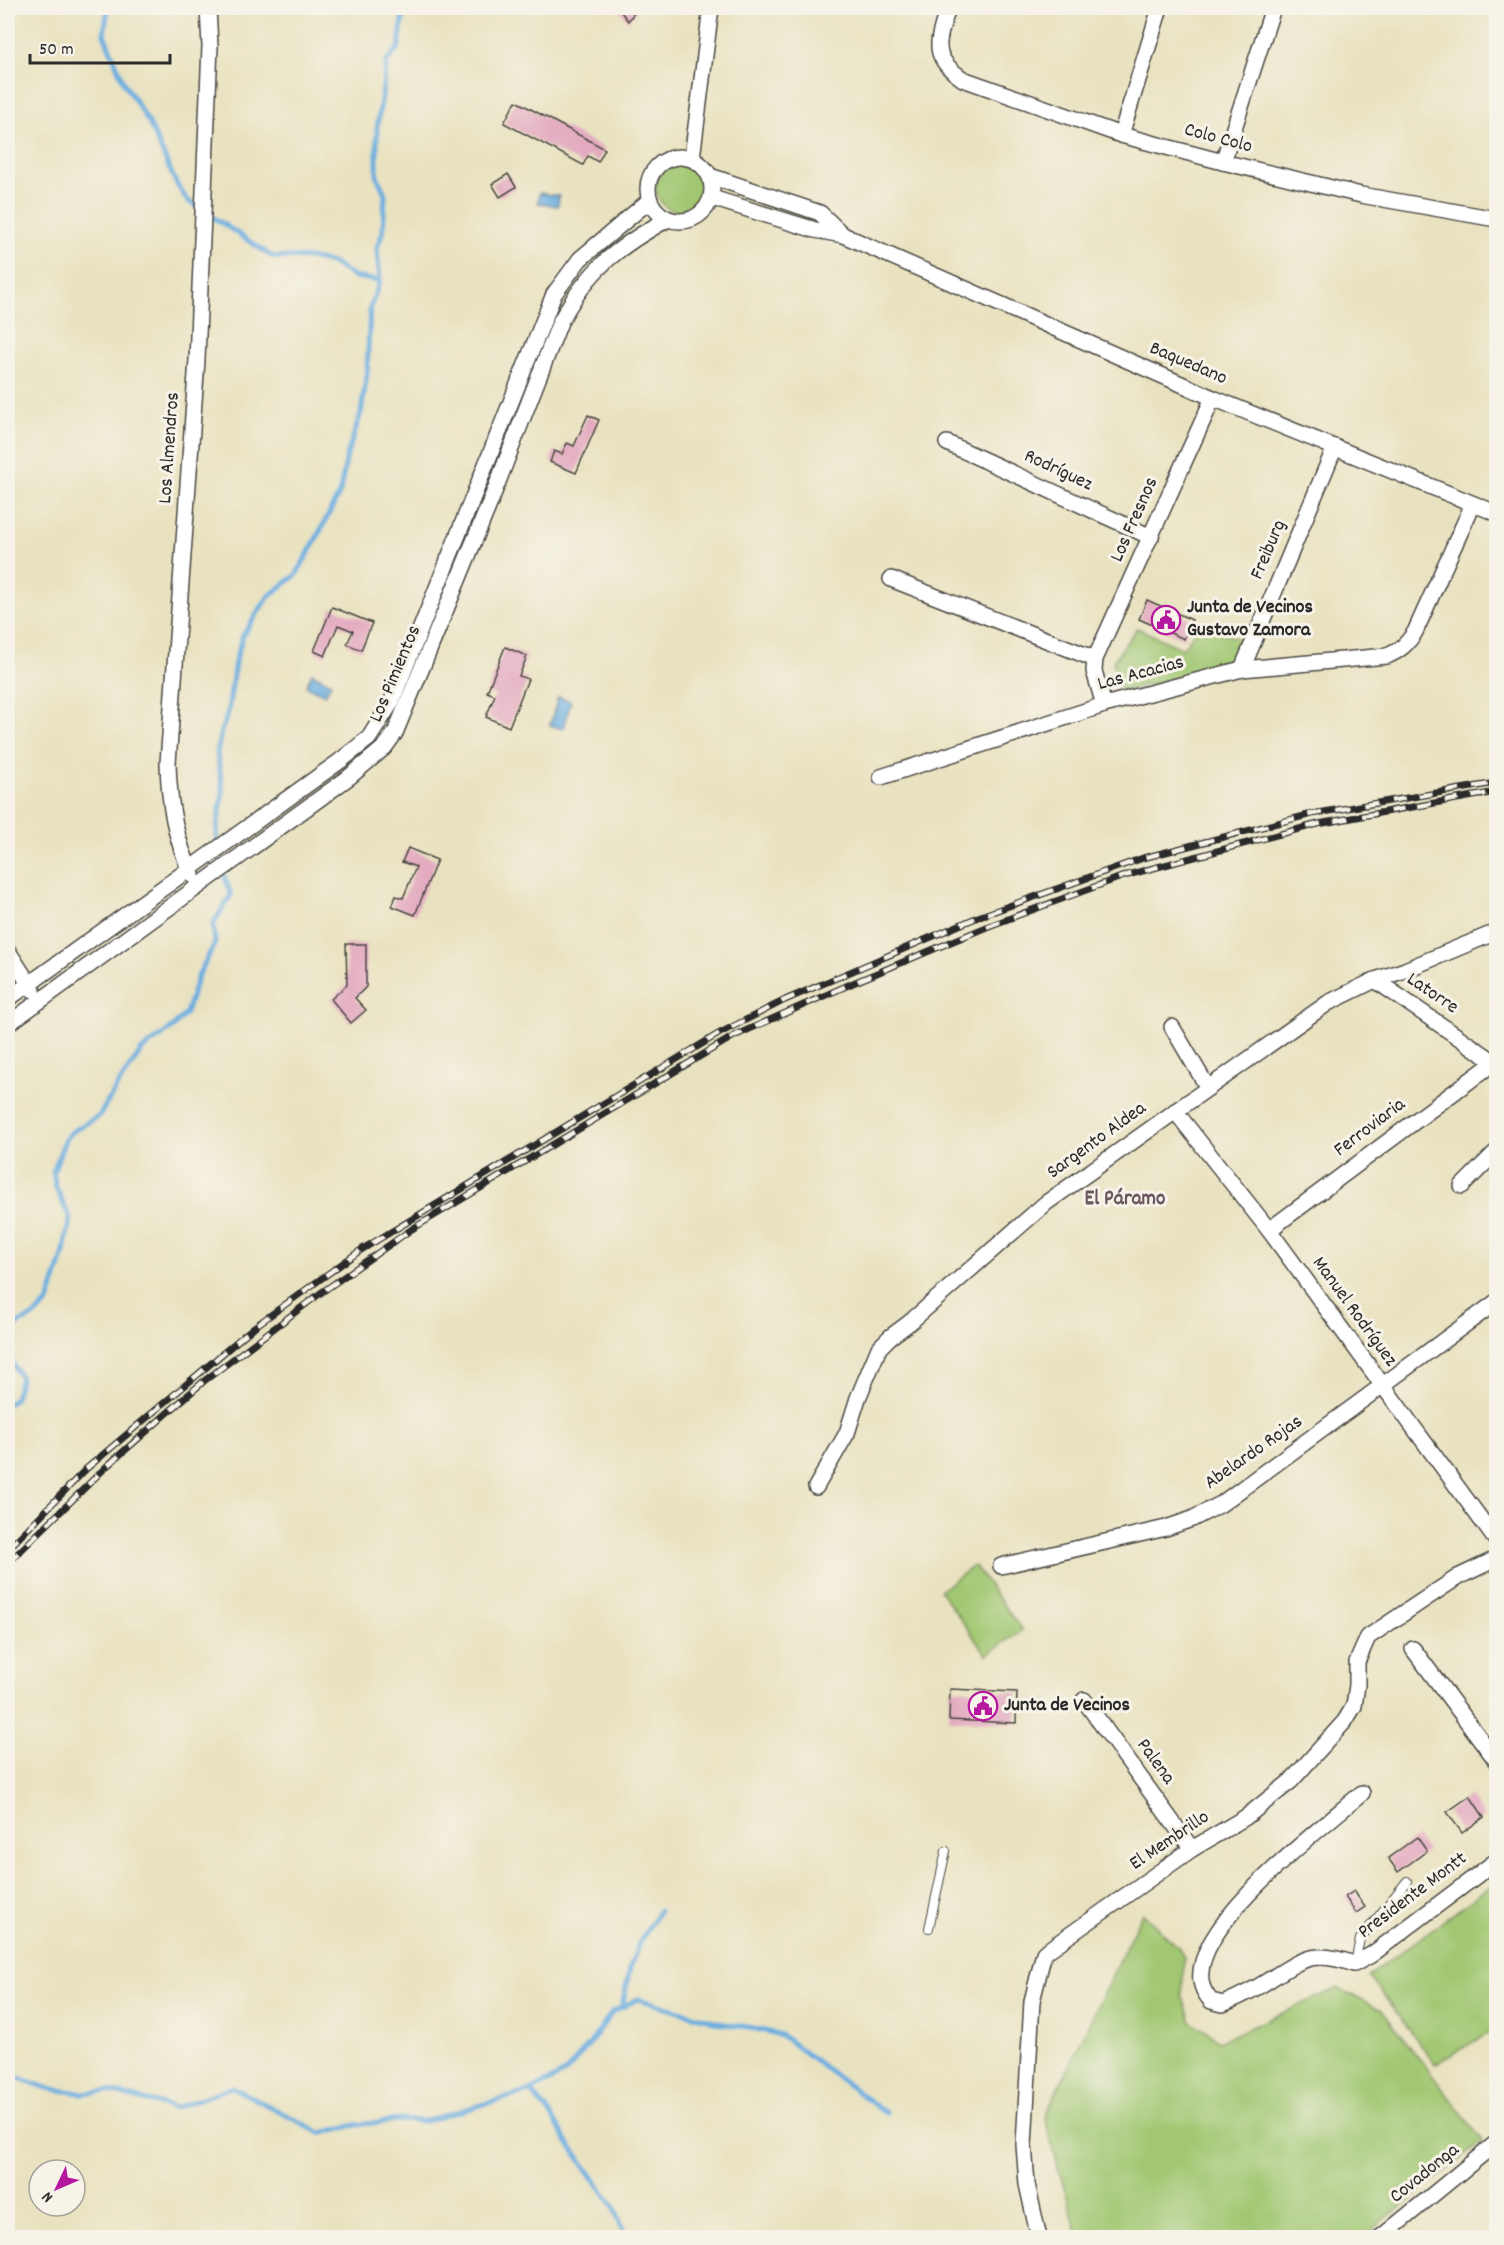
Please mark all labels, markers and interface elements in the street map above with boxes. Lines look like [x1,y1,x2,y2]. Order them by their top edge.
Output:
scale bar [30,27,170,65]
text: 50 m [39,38,74,63]
street label: Colo Colo [1181,116,1255,162]
street label: Baquedano [1145,335,1231,393]
street label: Los Almendros [152,391,188,505]
street label: Rodríguez [1019,443,1097,499]
street label: Los Fresnos [1104,473,1166,567]
street label: Freiburg [1244,516,1294,584]
place label: Junta de Vecinos Gustavo Zamora [1187,594,1313,645]
public building icon: Junta de Vecinos Gustavo Zamora [1150,604,1182,636]
street label: Los Pimientos [363,621,429,727]
street label: Las Acacias [1095,649,1187,699]
street label: Latorre [1400,966,1464,1022]
street label: Ferroviaria [1328,1091,1412,1164]
street label: Sargento Aldea [1042,1095,1153,1187]
district label: El Páramo [1085,1185,1165,1215]
street label: Manuel Rodríguez [1304,1251,1404,1373]
street label: Abelardo Rojas [1199,1409,1309,1497]
public building icon: Junta de Vecinos [967,1690,999,1722]
place label: Junta de Vecinos [1004,1692,1130,1720]
street label: Palena [1129,1733,1182,1791]
street label: El Membrillo [1125,1804,1216,1878]
street label: Presidente Montt [1353,1846,1473,1946]
street label: Covadonga [1384,2137,1466,2211]
north arrow [27,2158,87,2218]
text: N [37,2186,59,2208]

